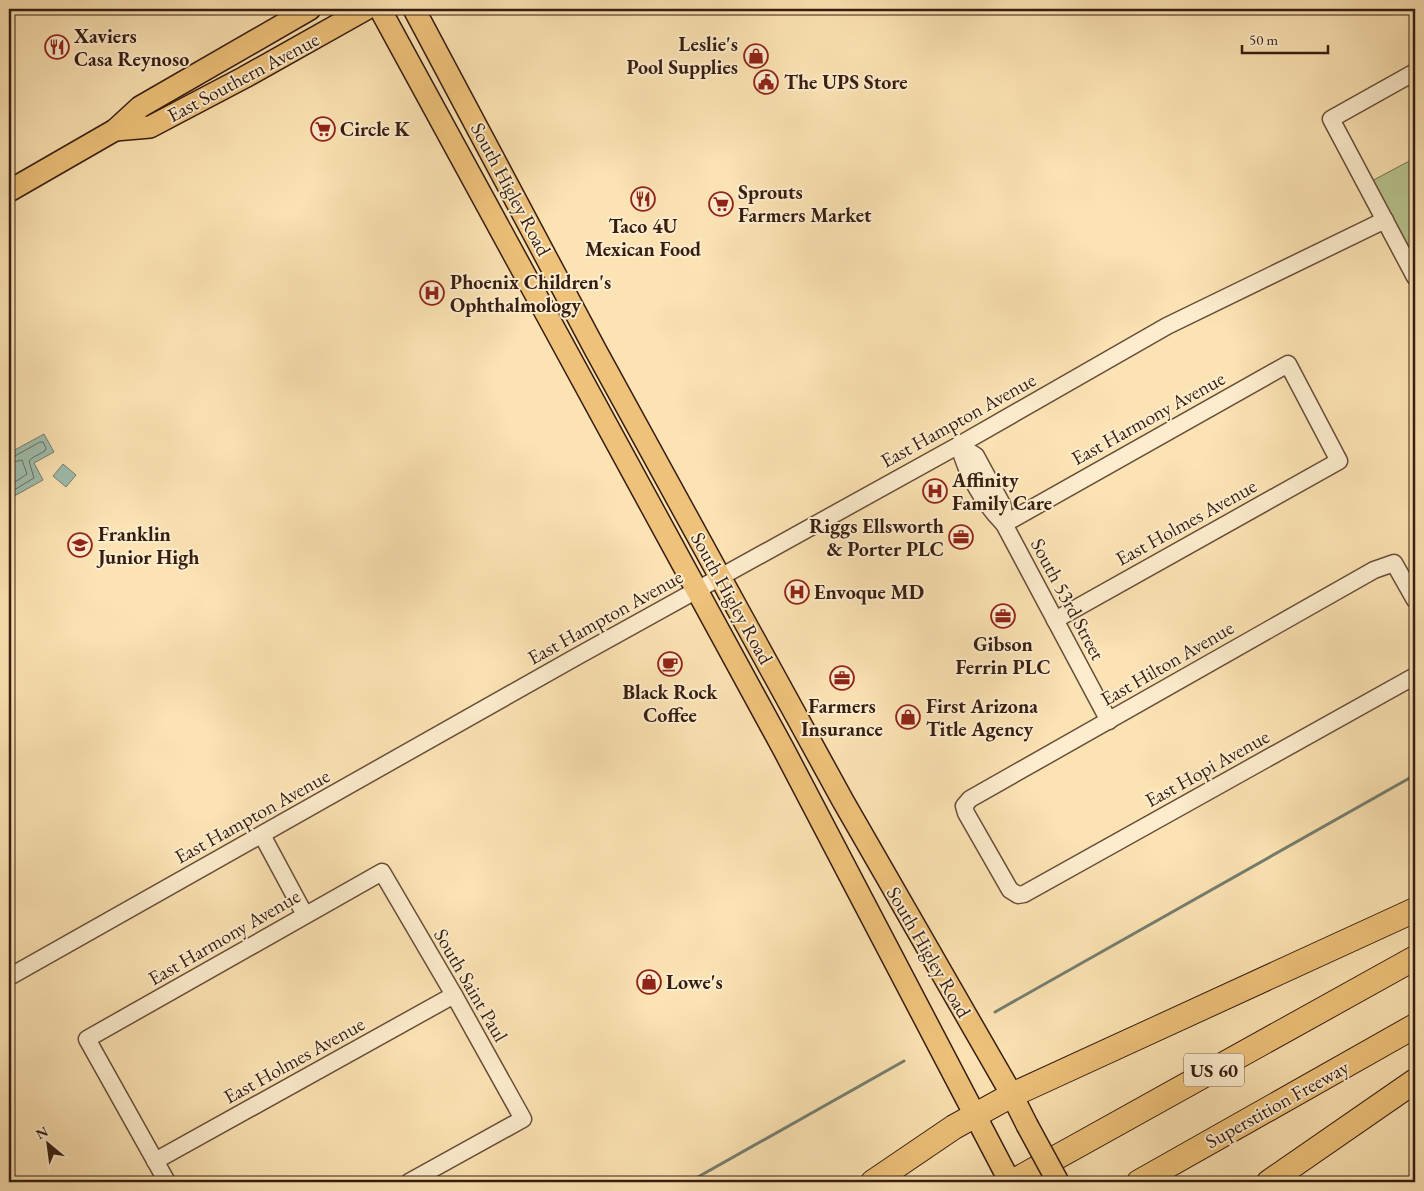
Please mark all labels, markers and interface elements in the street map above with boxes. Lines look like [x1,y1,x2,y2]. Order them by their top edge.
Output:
scale bar [1242,22,1328,54]
place label: Xaviers Casa Reynoso [73,23,189,72]
street label: East Southern Avenue [163,26,324,128]
text: 50 m [1249,30,1278,49]
place label: Leslie's Pool Supplies [626,31,738,80]
restaurant icon: Xaviers Casa Reynoso [44,34,70,60]
shop icon: Leslie's Pool Supplies [743,43,769,69]
public building icon: The UPS Store [753,69,779,95]
place label: The UPS Store [784,69,908,95]
supermarket icon: Circle K [310,116,336,142]
place label: Circle K [340,116,411,142]
street label: South Higley Road [465,118,557,261]
place label: Sprouts Farmers Market [738,179,872,228]
restaurant icon: Taco 4U Mexican Food [630,186,656,212]
supermarket icon: Sprouts Farmers Market [708,191,734,217]
place label: Taco 4U Mexican Food [585,213,701,262]
place label: Phoenix Children's Ophthalmology [450,269,611,318]
hospital icon: Phoenix Children's Ophthalmology [419,280,445,306]
street label: East Harmony Avenue [1067,365,1230,471]
street label: East Hampton Avenue [876,366,1040,473]
place label: Affinity Family Care [951,467,1052,516]
street label: East Holmes Avenue [1111,472,1261,572]
hospital icon: Affinity Family Care [922,478,948,504]
place label: Riggs Ellsworth & Porter PLC [809,513,944,562]
place label: Franklin Junior High [96,521,199,570]
office icon: Riggs Ellsworth & Porter PLC [948,524,974,550]
street label: South Higley Road [685,527,780,670]
school or university icon: Franklin Junior High [67,532,93,558]
street label: South 53rd Street [1025,534,1111,665]
street label: East Hampton Avenue [523,563,687,670]
hospital icon: Envoque MD [784,579,810,605]
place label: Envoque MD [814,579,924,605]
office icon: Gibson Ferrin PLC [990,603,1016,629]
street label: East Hilton Avenue [1096,614,1238,712]
place label: Gibson Ferrin PLC [955,631,1051,680]
cafe icon: Black Rock Coffee [657,651,683,677]
office icon: Farmers Insurance [829,665,855,691]
place label: Black Rock Coffee [623,679,719,728]
place label: Farmers Insurance [801,693,883,742]
place label: First Arizona Title Agency [926,693,1038,742]
shop icon: First Arizona Title Agency [895,704,921,730]
street label: East Hopi Avenue [1140,723,1274,813]
street label: East Hampton Avenue [170,762,334,869]
street label: South Higley Road [881,882,978,1023]
street label: East Harmony Avenue [143,883,305,991]
street label: South Saint Paul [428,924,514,1047]
shop icon: Lowe's [636,969,662,995]
place label: Lowe's [666,969,723,995]
street label: East Holmes Avenue [219,1010,369,1110]
road number: US 60 [1184,1054,1244,1086]
street label: Superstition Freeway [1201,1054,1354,1154]
north arrow [22,1118,72,1168]
text: N [32,1122,52,1143]

